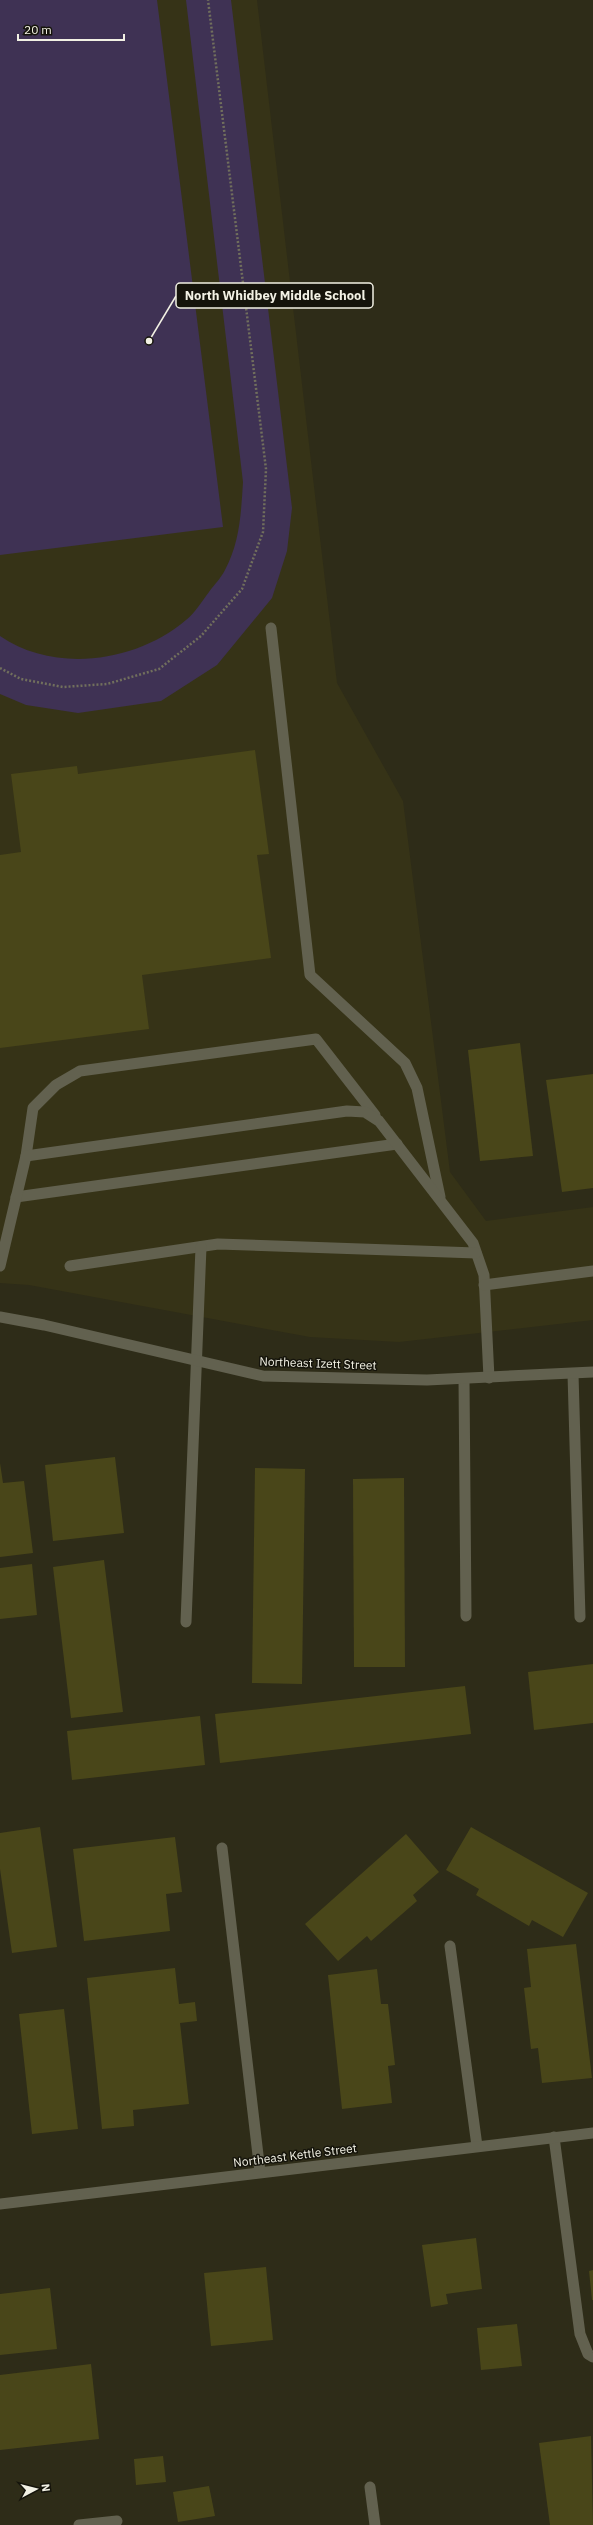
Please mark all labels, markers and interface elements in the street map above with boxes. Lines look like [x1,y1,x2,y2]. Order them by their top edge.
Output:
scale bar [18,16,124,42]
text: 20 m [24,22,52,37]
callout: North Whidbey Middle School [176,283,373,308]
text: North Whidbey Middle School [185,287,365,304]
street label: Northeast Izett Street [259,1353,377,1373]
street label: Northeast Kettle Street [232,2140,358,2170]
north arrow [16,2469,56,2509]
text: N [38,2483,53,2493]

